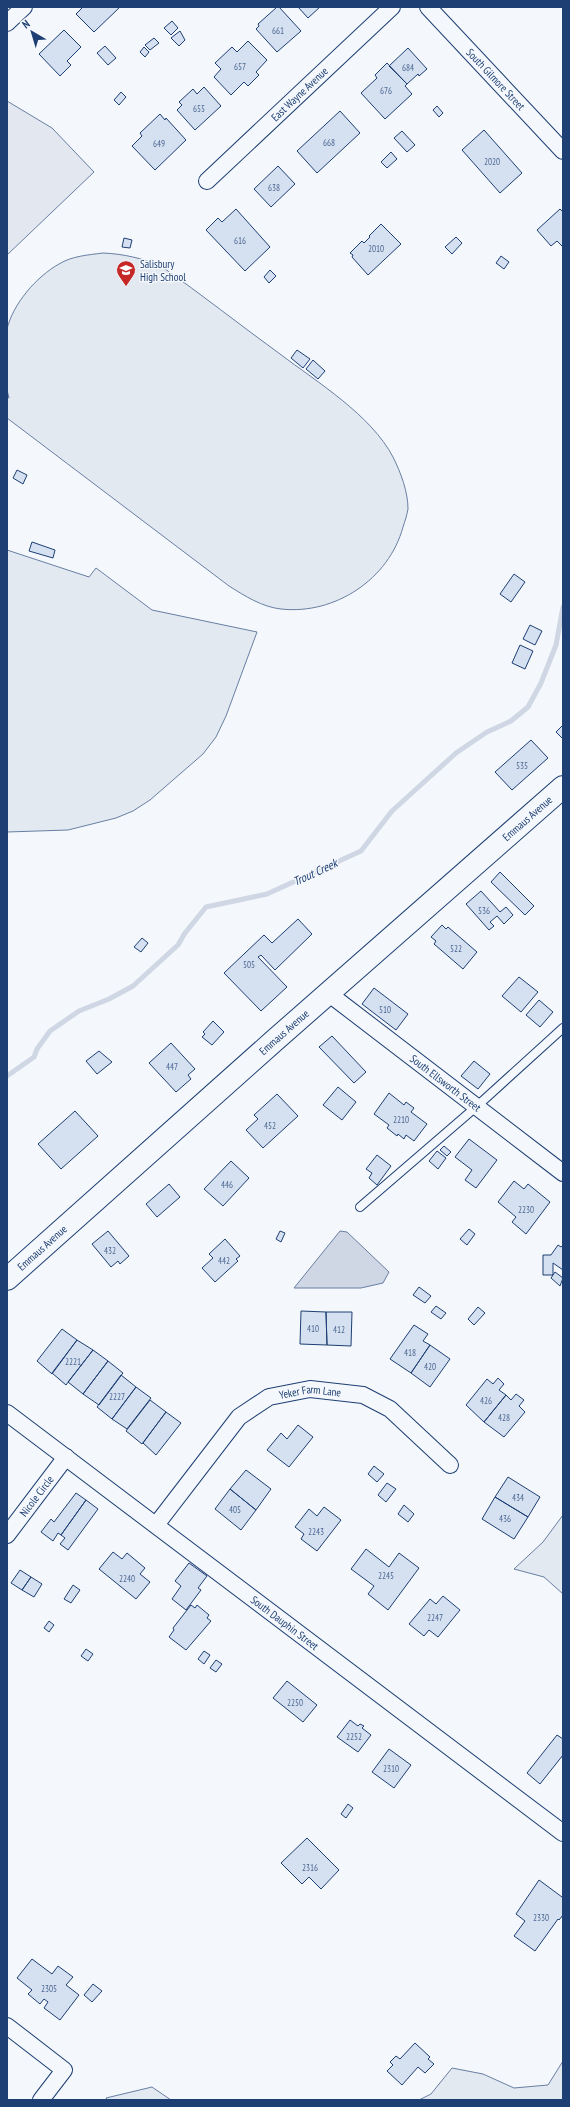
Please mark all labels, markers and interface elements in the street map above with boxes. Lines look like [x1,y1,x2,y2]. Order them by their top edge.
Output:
north arrow [12,12,52,52]
text: N [19,17,33,31]
house number: 661 [272,25,284,36]
street label: South Gilmore Street [463,45,528,113]
house number: 657 [234,61,246,72]
house number: 684 [402,62,414,73]
street label: East Wayne Avenue [268,64,331,124]
house number: 676 [380,85,392,96]
house number: 655 [193,103,205,114]
house number: 668 [323,137,335,148]
house number: 649 [153,138,165,149]
house number: 2020 [484,156,500,167]
house number: 638 [268,182,280,193]
house number: 616 [234,235,246,246]
house number: 2010 [368,243,384,254]
place label: Salisbury High School [140,257,186,284]
school or university icon: Salisbury High School [115,259,137,287]
house number: 535 [516,760,528,771]
street label: Emmaus Avenue [499,792,556,844]
water label: Trout Creek [291,855,341,889]
house number: 536 [478,905,490,916]
house number: 522 [450,943,462,954]
house number: 505 [243,959,255,970]
house number: 510 [379,1004,391,1015]
street label: Emmaus Avenue [256,1006,312,1058]
street label: South Ellsworth Street [407,1051,484,1115]
house number: 447 [166,1061,178,1072]
house number: 2210 [393,1114,409,1125]
house number: 452 [264,1120,276,1131]
house number: 446 [221,1179,233,1190]
house number: 2230 [518,1204,534,1215]
street label: Emmaus Avenue [14,1222,70,1274]
house number: 432 [104,1245,116,1256]
house number: 442 [218,1255,230,1266]
house number: 410 [307,1323,319,1334]
house number: 412 [333,1324,345,1335]
house number: 418 [404,1347,416,1358]
house number: 2221 [65,1356,81,1367]
house number: 420 [424,1361,436,1372]
street label: Yeker Farm Lane [278,1382,342,1402]
house number: 2227 [109,1391,125,1402]
house number: 426 [480,1395,492,1406]
house number: 428 [498,1412,510,1423]
street label: Nicole Circle [17,1472,57,1519]
house number: 434 [512,1492,524,1503]
house number: 405 [229,1504,241,1515]
house number: 436 [499,1513,511,1524]
house number: 2243 [308,1526,324,1537]
house number: 2245 [378,1570,394,1581]
house number: 2240 [119,1573,135,1584]
street label: South Dauphin Street [248,1593,321,1653]
house number: 2247 [427,1612,443,1623]
house number: 2250 [287,1697,303,1708]
house number: 2252 [346,1731,362,1742]
house number: 2310 [383,1763,399,1774]
house number: 2316 [302,1862,318,1873]
house number: 2330 [533,1912,549,1923]
house number: 2305 [41,1983,57,1994]

